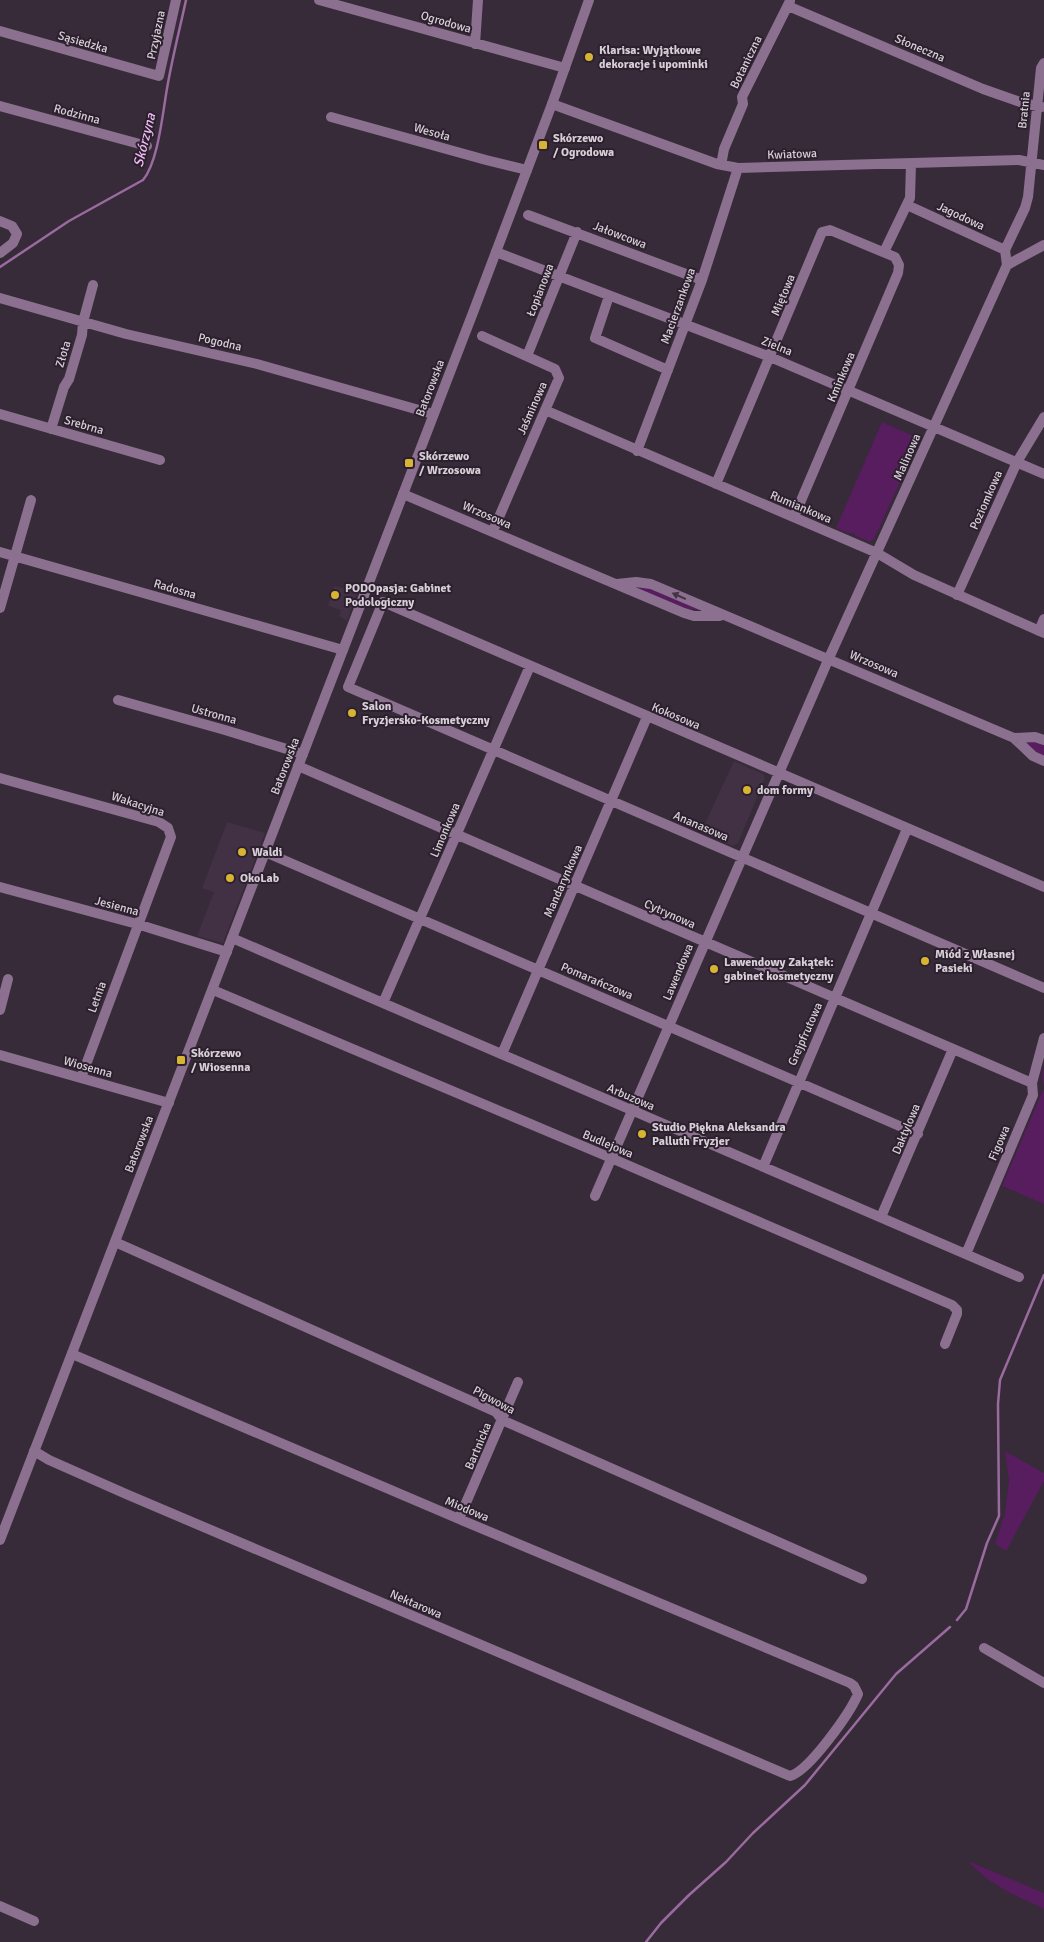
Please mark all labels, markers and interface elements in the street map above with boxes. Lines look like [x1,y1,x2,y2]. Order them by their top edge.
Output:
street label: Ogrodowa [419,8,473,37]
street label: Przyjazna [144,9,169,61]
street label: Sąsiedzka [56,28,110,57]
street label: Słoneczna [892,31,947,66]
street label: Botaniczna [727,33,766,91]
place label: Klarisa: Wyjątkowe dekoracje i upominki [599,43,708,72]
marker: Klarisa: Wyjątkowe dekoracje i upominki [583,51,595,63]
street label: Bratnia [1015,91,1034,129]
street label: Rodzinna [52,101,102,128]
water label: Skórzyna [130,111,160,169]
street label: Wesoła [412,120,452,145]
place label: Skórzewo / Ogrodowa [553,131,614,160]
marker: Skórzewo / Ogrodowa [537,139,549,151]
street label: Kwiatowa [767,146,817,163]
street label: Jagodowa [935,199,987,234]
street label: Jałowcowa [591,218,649,253]
street label: Łopianowa [524,262,557,319]
street label: Macierzankowa [658,266,699,346]
street label: Miętowa [768,272,799,318]
street label: Pogodna [197,330,243,355]
street label: Zielna [759,333,795,359]
street label: Złota [53,339,74,369]
street label: Kminkowa [824,350,859,405]
street label: Batorowska [413,358,448,419]
street label: Jaśminowa [514,379,551,437]
street label: Srebrna [62,413,105,438]
street label: Malinowa [890,431,924,483]
place label: Skórzewo / Wrzosowa [419,449,481,478]
marker: Skórzewo / Wrzosowa [403,457,415,469]
street label: Poziomkowa [967,468,1006,532]
street label: Rumiankowa [768,488,834,527]
street label: Wrzosowa [460,498,514,533]
street label: Radosna [152,576,198,603]
place label: PODOpasja: Gabinet Podologiczny [345,581,452,610]
marker: PODOpasja: Gabinet Podologiczny [329,589,341,601]
one-way arrow [672,592,686,600]
street label: Wrzosowa [847,647,901,682]
place label: Salon Fryzjersko-Kosmetyczny [362,699,490,728]
street label: Kokosowa [649,700,702,733]
street label: Ustronna [189,701,238,728]
marker: Salon Fryzjersko-Kosmetyczny [346,707,358,719]
street label: Batorowska [268,736,303,797]
place label: dom formy [757,783,813,798]
marker: dom formy [741,784,753,796]
street label: Wakacyjna [109,789,166,820]
street label: Limonkowa [427,800,464,860]
street label: Ananasowa [671,808,731,845]
street label: Mandarynkowa [541,842,586,920]
place label: Waldi [252,845,282,860]
marker: Waldi [236,846,248,858]
place label: OkoLab [240,871,280,886]
marker: OkoLab [224,872,236,884]
street label: Jesienna [93,893,141,920]
street label: Cytrynowa [642,896,698,932]
street label: Lawendowa [660,942,697,1003]
place label: Miód z Własnej Pasieki [935,947,1015,976]
place label: Lawendowy Zakątek: gabinet kosmetyczny [724,955,834,984]
marker: Miód z Własnej Pasieki [919,955,931,967]
street label: Pomarańczowa [558,960,635,1003]
marker: Lawendowy Zakątek: gabinet kosmetyczny [708,963,720,975]
street label: Letnia [85,980,110,1015]
street label: Grejpfrutowa [785,1000,826,1068]
place label: Skórzewo / Wiosenna [191,1046,250,1075]
street label: Wiosenna [62,1053,114,1082]
marker: Skórzewo / Wiosenna [175,1054,187,1066]
street label: Arbuzowa [605,1081,657,1114]
street label: Daktylowa [889,1102,924,1157]
street label: Batorowska [122,1114,157,1175]
place label: Studio Piękna Aleksandra Palluth Fryzjer [652,1120,786,1149]
street label: Figowa [985,1123,1014,1163]
street label: Budlejowa [580,1127,635,1162]
marker: Studio Piękna Aleksandra Palluth Fryzjer [636,1128,648,1140]
street label: Pigwowa [470,1383,517,1418]
street label: Bartnicka [462,1420,495,1472]
street label: Miodowa [443,1494,491,1525]
street label: Nektarowa [387,1587,444,1622]

